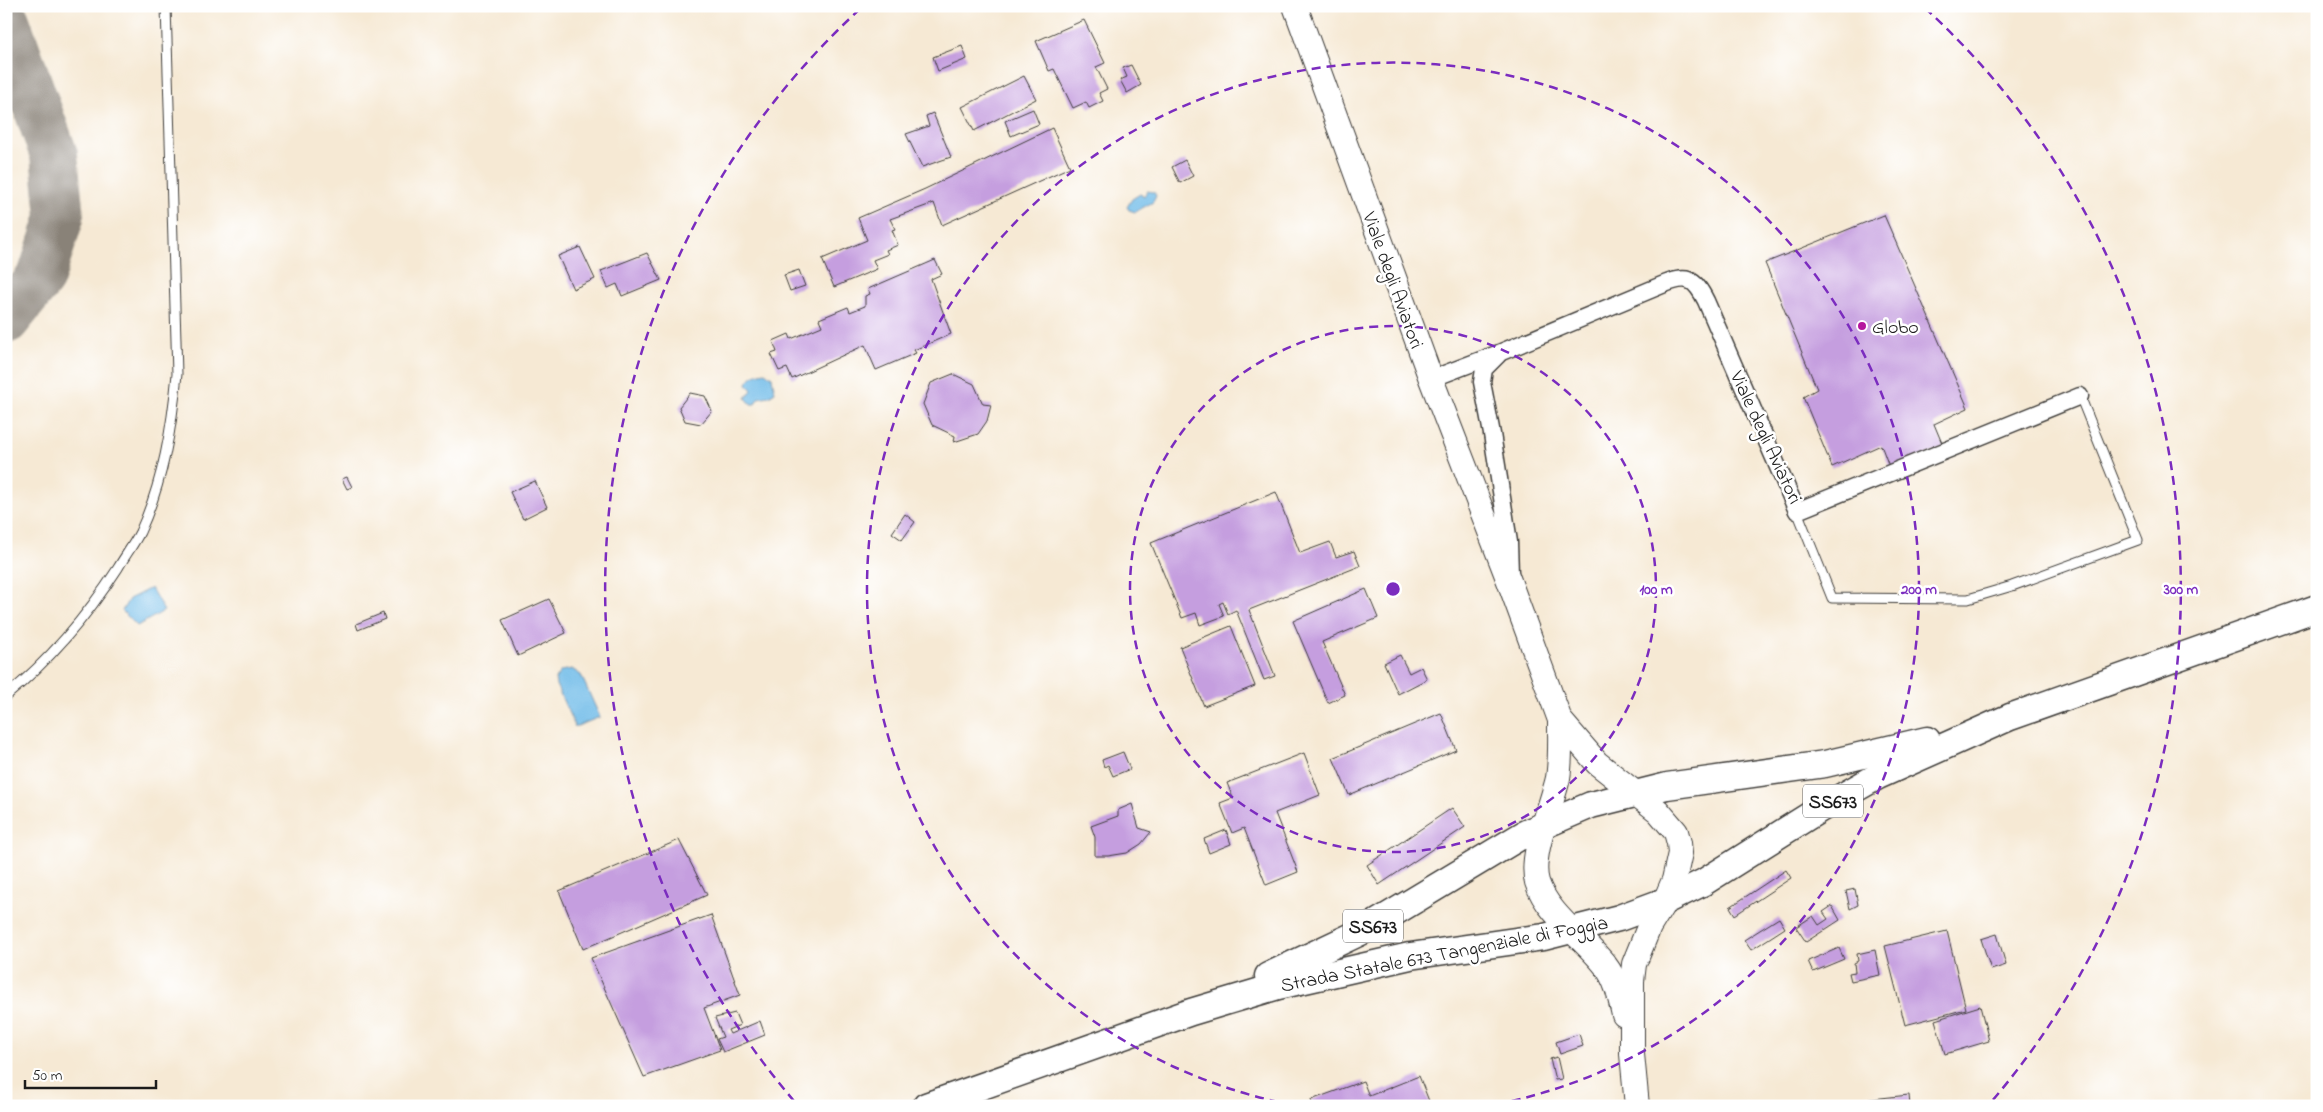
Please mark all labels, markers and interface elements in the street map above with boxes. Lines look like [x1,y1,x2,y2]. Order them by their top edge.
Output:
street label: Viale degli Aviatori [1352,207,1430,354]
place label: Globo [1872,314,1919,343]
marker: Globo [1856,320,1868,332]
street label: Viale degli Aviatori [1720,366,1808,510]
text: 100 m [1639,579,1673,601]
text: 200 m [1900,579,1937,601]
text: 300 m [2163,579,2199,601]
centre of rings [1384,580,1402,598]
road number: SS673 [1803,784,1863,818]
street label: Strada Statale 673 Tangenziale di Foggia [1278,909,1611,1002]
road number: SS673 [1343,909,1403,942]
scale bar [25,1057,156,1089]
text: 50 m [32,1065,63,1087]

